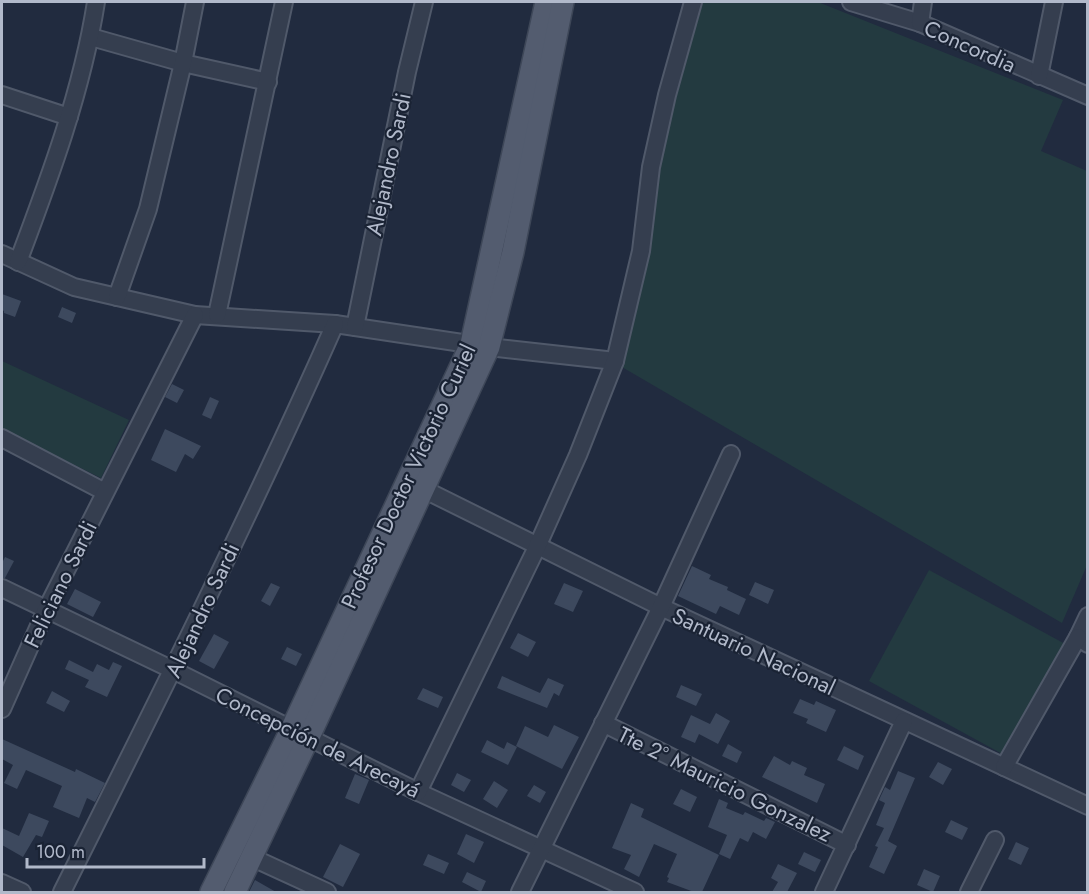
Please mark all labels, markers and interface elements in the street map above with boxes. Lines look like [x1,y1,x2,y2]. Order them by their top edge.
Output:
street label: Concordia [919,12,1021,80]
street label: Alejandro Sardi [357,90,419,238]
street label: Profesor Doctor Victorio Curiel [333,338,483,614]
street label: Feliciano Sardi [15,515,105,653]
street label: Alejandro Sardi [157,537,247,683]
street label: Santuario Nacional [667,599,841,703]
street label: Concepción de Arecayá [210,678,426,806]
street label: Tte 2° Mauricio Gonzalez [613,718,837,850]
scale bar [27,831,204,869]
text: 100 m [36,839,85,865]

